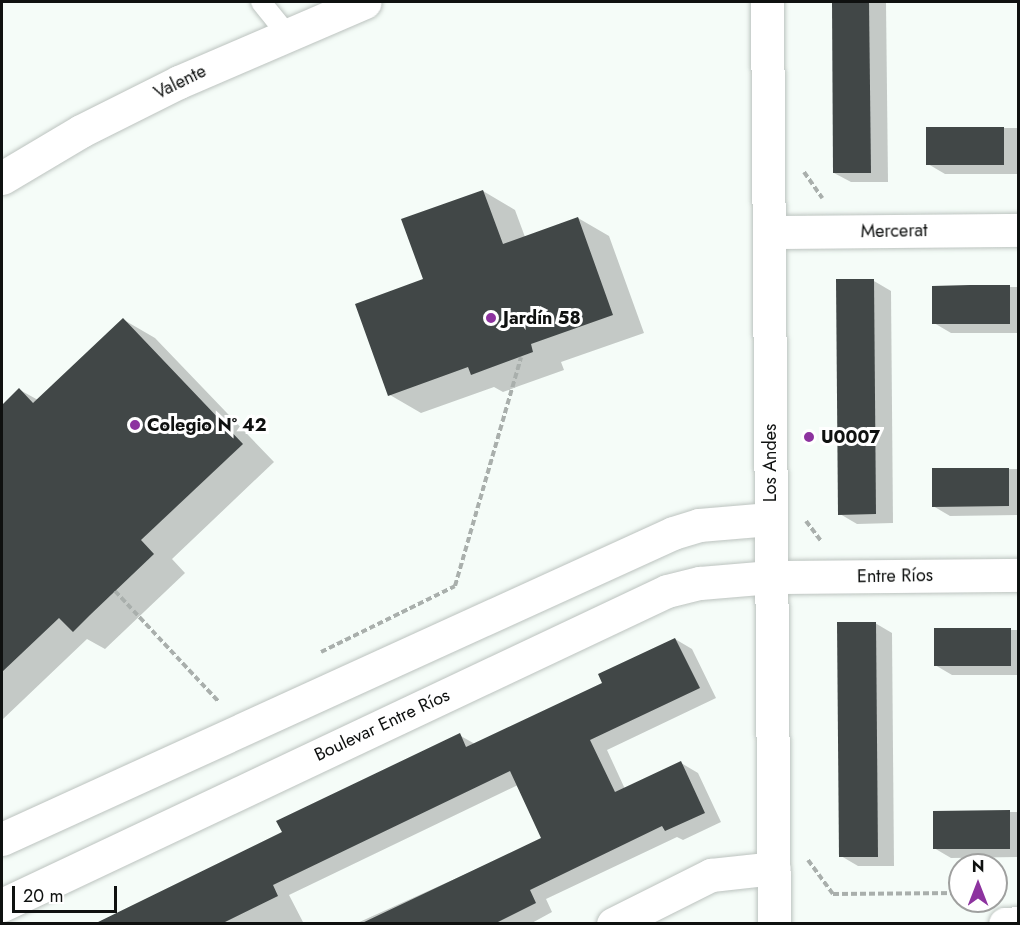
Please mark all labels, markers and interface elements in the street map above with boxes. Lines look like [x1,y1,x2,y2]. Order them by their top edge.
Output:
street label: Valente [150,60,210,104]
street label: Mercerat [860,220,928,242]
place label: Jardín 58 [503,307,581,329]
marker: Jardín 58 [484,311,498,325]
place label: Colegio Nº 42 [147,414,266,436]
marker: Colegio Nº 42 [128,418,142,432]
street label: Los Andes [759,424,781,502]
place label: U0007 [821,426,880,448]
marker: U0007 [802,430,816,444]
street label: Entre Ríos [857,565,933,587]
street label: Boulevar Entre Ríos [311,684,453,766]
north arrow [948,853,1008,913]
text: N [972,855,984,878]
scale bar [15,874,120,912]
text: 20 m [23,883,63,909]

